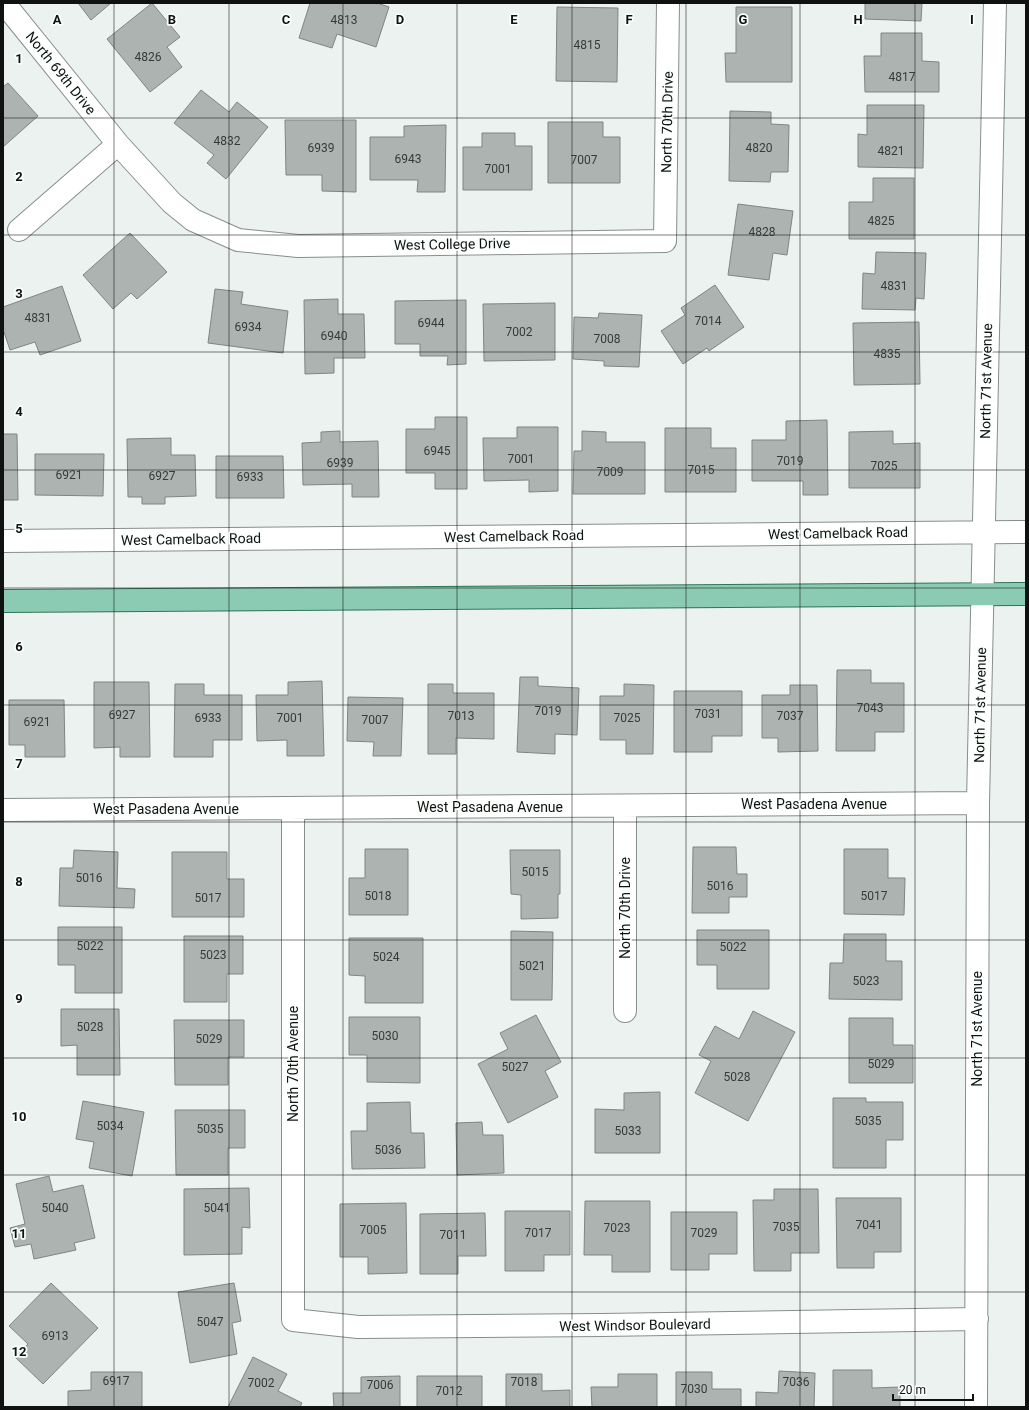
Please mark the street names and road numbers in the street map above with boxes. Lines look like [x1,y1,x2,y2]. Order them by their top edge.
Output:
street label: North 69th Drive [23,28,99,118]
street label: North 70th Drive [658,71,676,173]
street label: West College Drive [394,235,510,253]
street label: North 71st Avenue [977,323,995,439]
street label: West Camelback Road [768,524,908,542]
street label: West Camelback Road [444,527,584,545]
street label: West Camelback Road [121,530,261,548]
street label: North 71st Avenue [971,647,989,763]
street label: West Pasadena Avenue [741,796,887,812]
street label: West Pasadena Avenue [417,799,563,815]
street label: West Pasadena Avenue [93,801,239,817]
street label: North 70th Drive [617,857,633,959]
street label: North 71st Avenue [969,971,985,1087]
street label: North 70th Avenue [285,1006,301,1122]
street label: West Windsor Boulevard [559,1316,711,1334]

